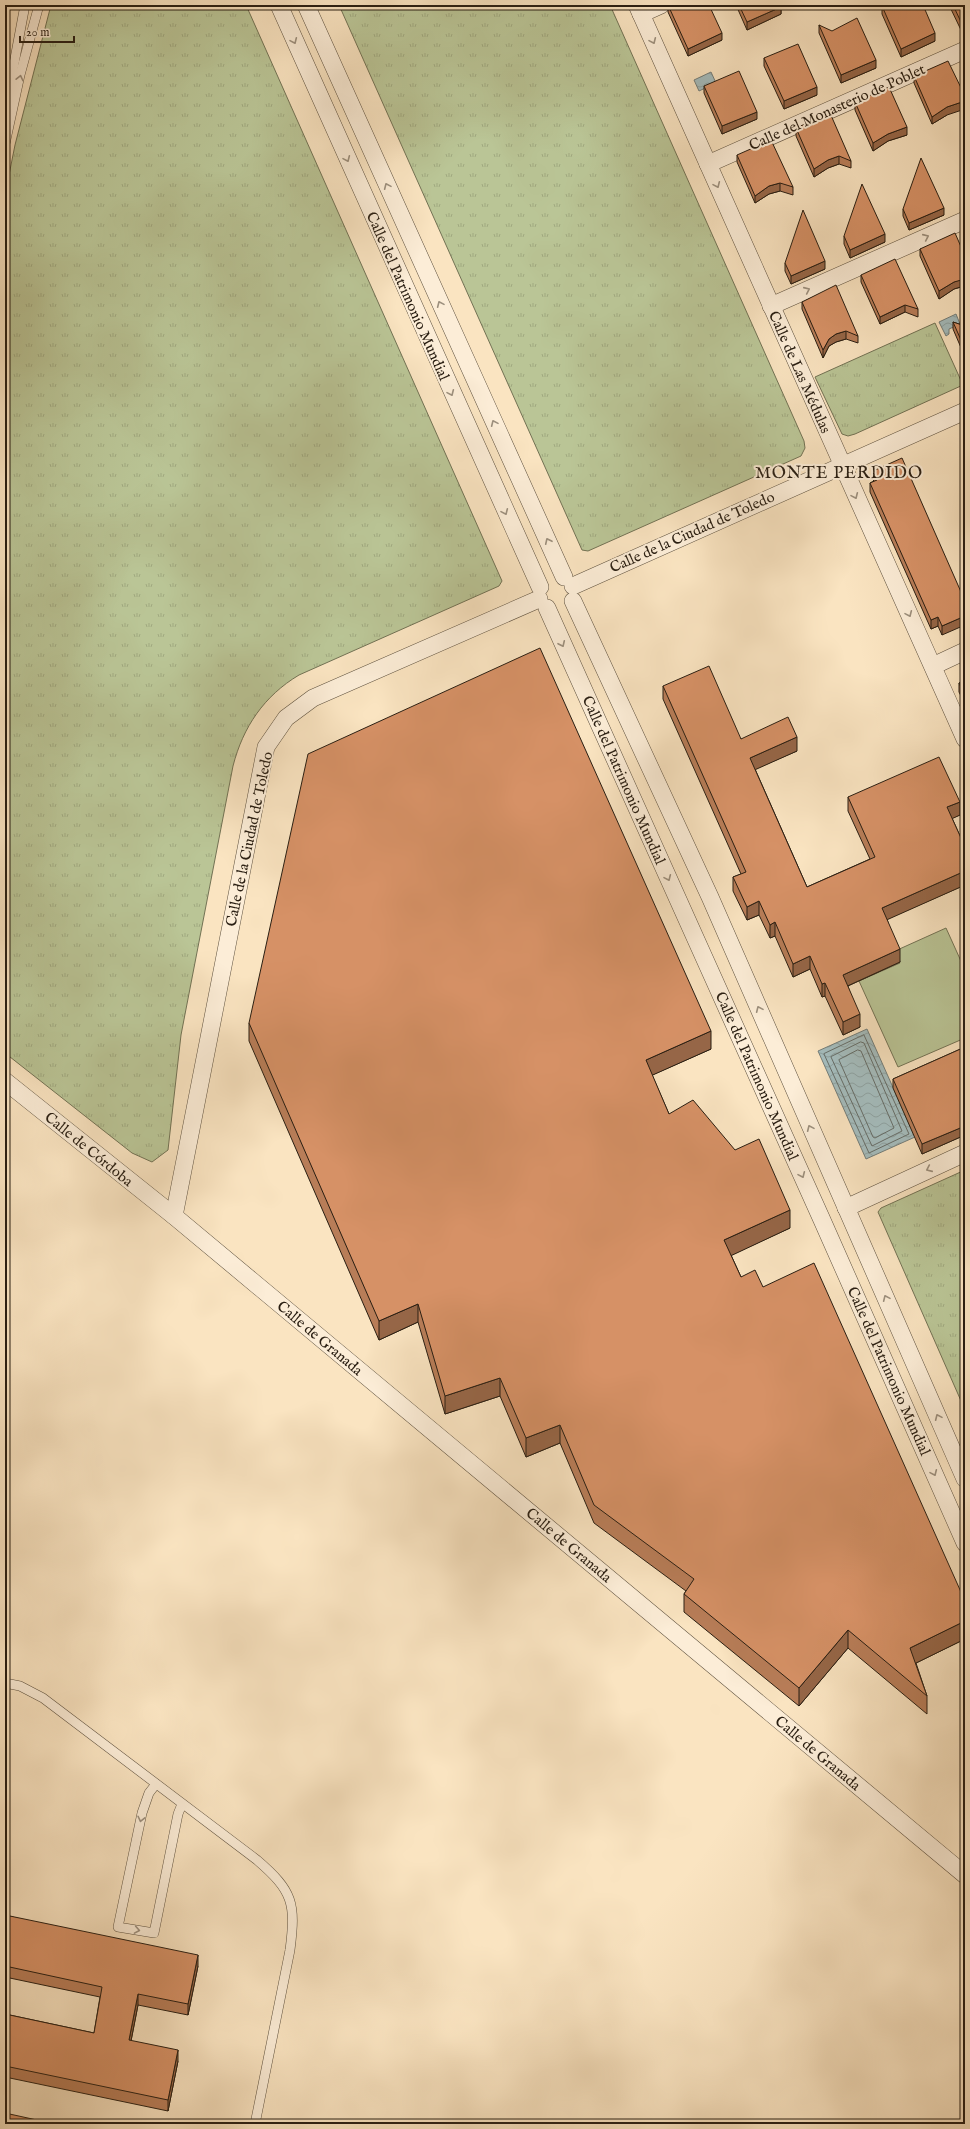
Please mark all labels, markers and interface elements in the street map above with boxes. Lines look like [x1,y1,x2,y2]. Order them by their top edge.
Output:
scale bar [20,18,74,44]
text: 20 m [26,25,49,40]
one-way arrow [648,36,656,44]
one-way arrow [290,37,298,44]
street label: Calle del Monasterio de Poblet [746,60,928,155]
one-way arrow [15,75,23,81]
one-way arrow [342,155,350,163]
one-way arrow [712,181,720,188]
one-way arrow [384,182,392,190]
street label: Calle del Patrimonio Mundial [362,209,454,384]
one-way arrow [922,234,929,242]
one-way arrow [803,287,810,295]
one-way arrow [437,301,445,308]
street label: Calle de Las Médulas [764,308,835,436]
one-way arrow [447,390,455,397]
one-way arrow [491,419,499,427]
district label: MONTE PERDIDO [755,463,923,484]
street label: Calle de la Ciudad de Toledo [607,487,778,577]
one-way arrow [850,491,858,499]
one-way arrow [500,508,508,515]
one-way arrow [545,538,553,546]
one-way arrow [904,610,912,617]
one-way arrow [557,640,565,648]
street label: Calle del Patrimonio Mundial [578,693,670,868]
street label: Calle de la Ciudad de Toledo [222,750,277,928]
one-way arrow [663,873,671,881]
street label: Calle del Patrimonio Mundial [711,989,803,1164]
one-way arrow [755,1006,763,1013]
street label: Calle de Córdoba [41,1108,137,1191]
one-way arrow [807,1125,815,1132]
one-way arrow [926,1164,934,1172]
one-way arrow [797,1171,805,1178]
street label: Calle del Patrimonio Mundial [843,1284,935,1459]
one-way arrow [883,1295,891,1303]
street label: Calle de Granada [273,1297,367,1380]
one-way arrow [935,1414,943,1422]
one-way arrow [929,1468,937,1476]
street label: Calle de Granada [522,1504,616,1587]
street label: Calle de Granada [771,1712,865,1795]
one-way arrow [137,1815,146,1822]
one-way arrow [134,1925,141,1934]

